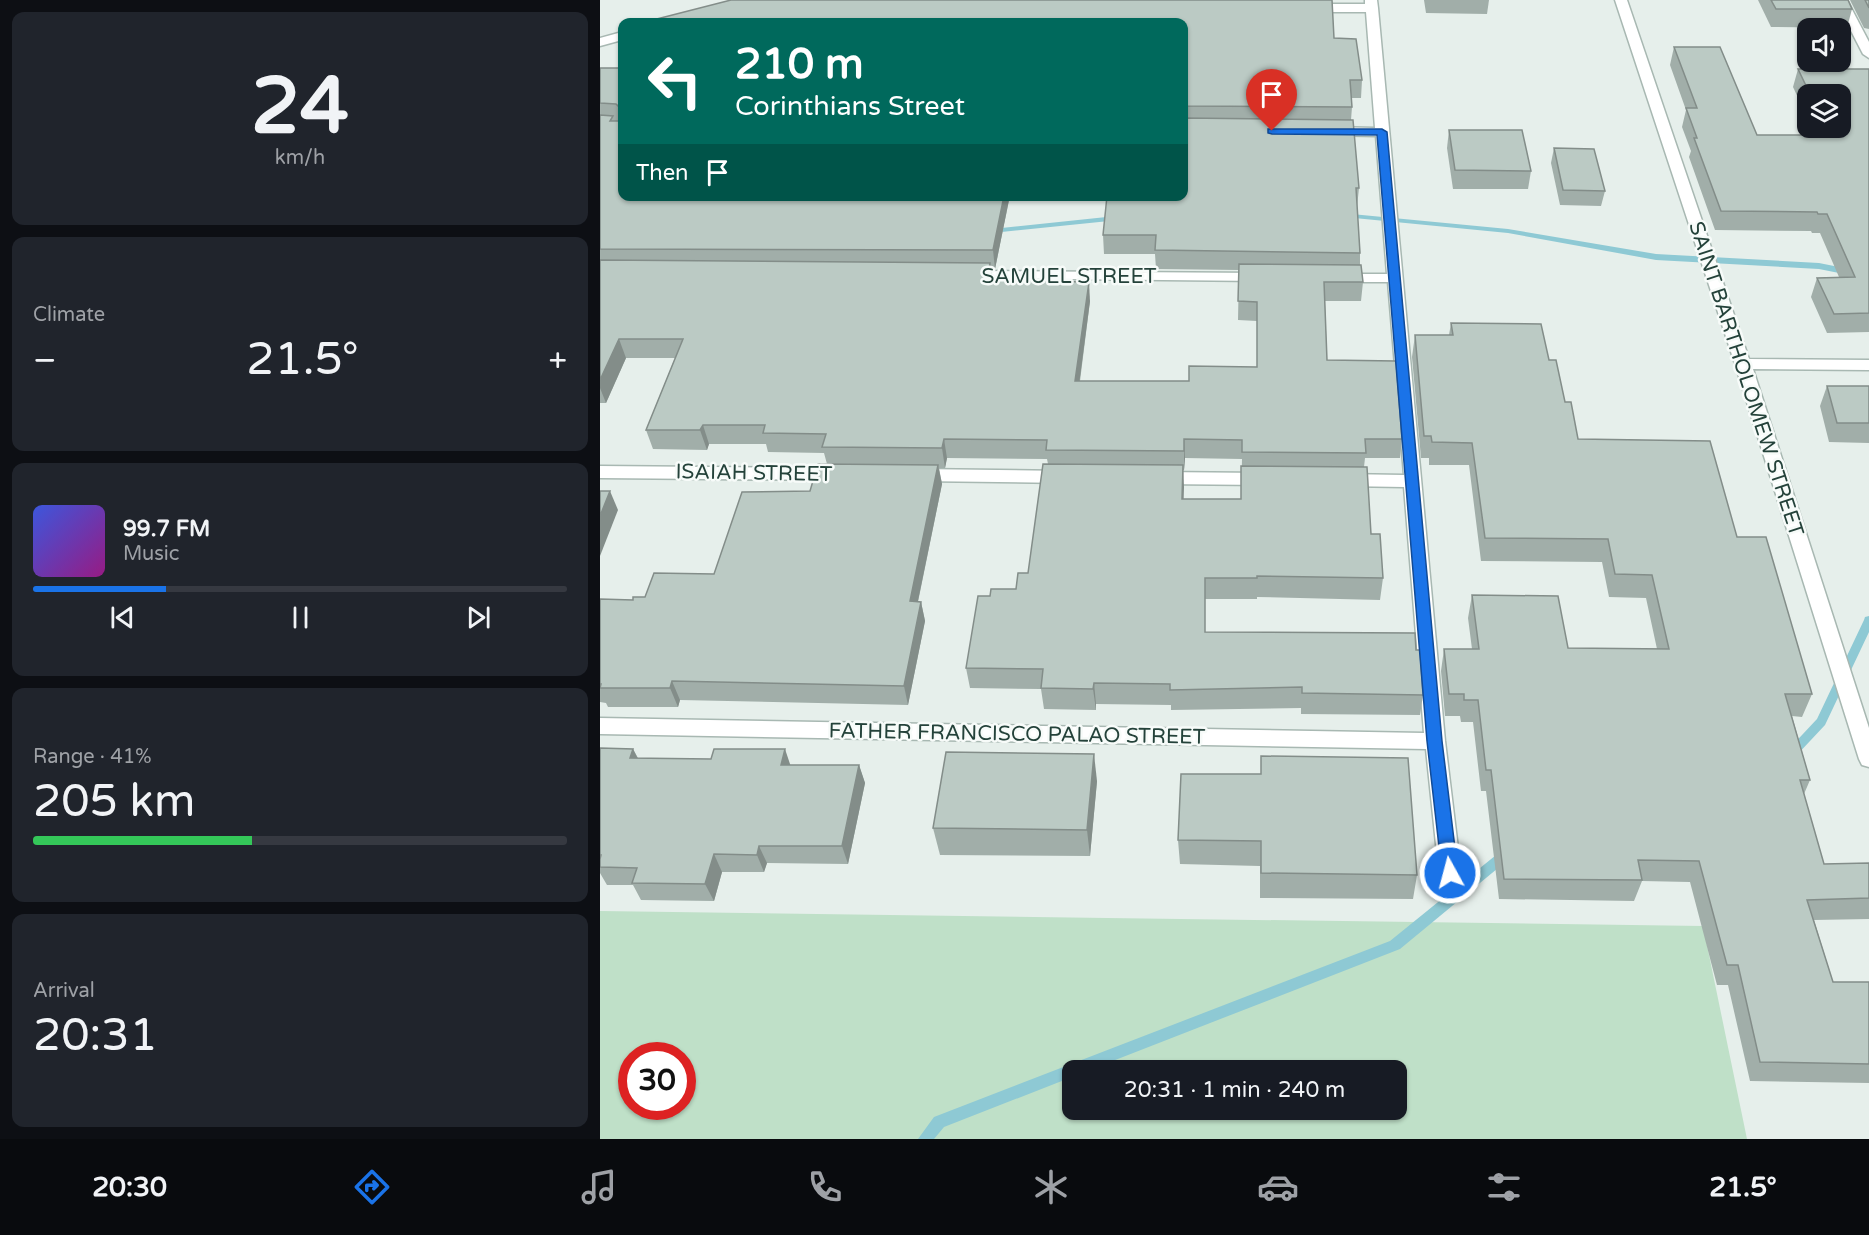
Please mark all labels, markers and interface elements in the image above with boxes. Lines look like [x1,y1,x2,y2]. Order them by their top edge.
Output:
map controls [1797,18,1851,138]
button: sound [1797,18,1851,72]
text: 210 m [735,39,864,90]
icon: left [636,42,714,120]
text: 24 [251,60,349,154]
pin [1246,69,1297,131]
icon: arrive [1255,78,1288,111]
button: layers [1797,84,1851,138]
text: Corinthians Street [735,90,965,123]
text: km/h [275,146,325,170]
icon: arrive [701,156,734,189]
text: Then [636,160,689,186]
street label: SAINT BARTHOLOMEW STREET [1683,218,1809,540]
street label: SAMUEL STREET [981,264,1157,289]
text: Climate [33,303,105,327]
text: 21.5° [246,333,359,387]
text: − [33,341,57,380]
text: + [548,341,567,380]
street label: ISAIAH STREET [675,459,833,487]
text: 99.7 FM [123,516,210,542]
text: Music [123,542,179,566]
icon: previous [106,601,139,634]
icon: pause [284,601,317,634]
icon: next [462,601,495,634]
street label: FATHER FRANCISCO PALAO STREET [828,718,1206,750]
text: Range · 41% [33,745,152,769]
text: 205 km [33,775,195,829]
position arrow [1418,841,1482,905]
text: Arrival [33,979,95,1003]
text: 20:31 [33,1009,158,1063]
speed limit sign: 30 [618,1042,696,1120]
text: 20:31 · 1 min · 240 m [1124,1077,1345,1103]
icon: directions [351,1166,393,1208]
icon: music [578,1166,620,1208]
icon: phone [804,1166,846,1208]
icon: climate [1030,1166,1072,1208]
icon: car [1257,1166,1299,1208]
icon: filters [1483,1166,1525,1208]
text: 20:30 [92,1171,167,1204]
text: 21.5° [1709,1171,1777,1204]

